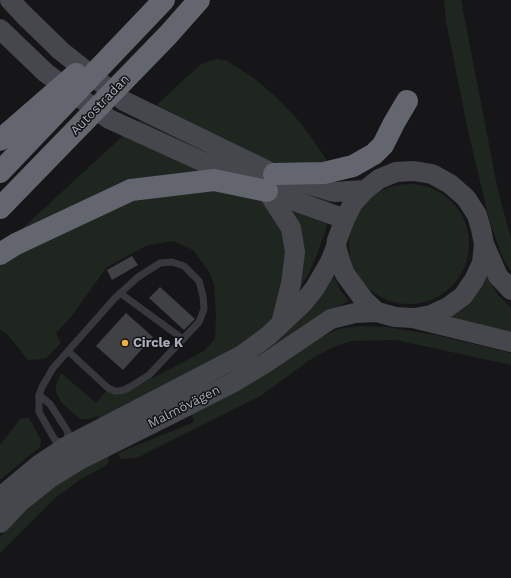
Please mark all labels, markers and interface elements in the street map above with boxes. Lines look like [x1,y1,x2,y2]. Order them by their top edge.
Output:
street label: Autostradan [67,72,133,138]
place label: Circle K [133,335,183,351]
marker: Circle K [120,338,130,348]
street label: Malmövägen [145,382,223,432]

